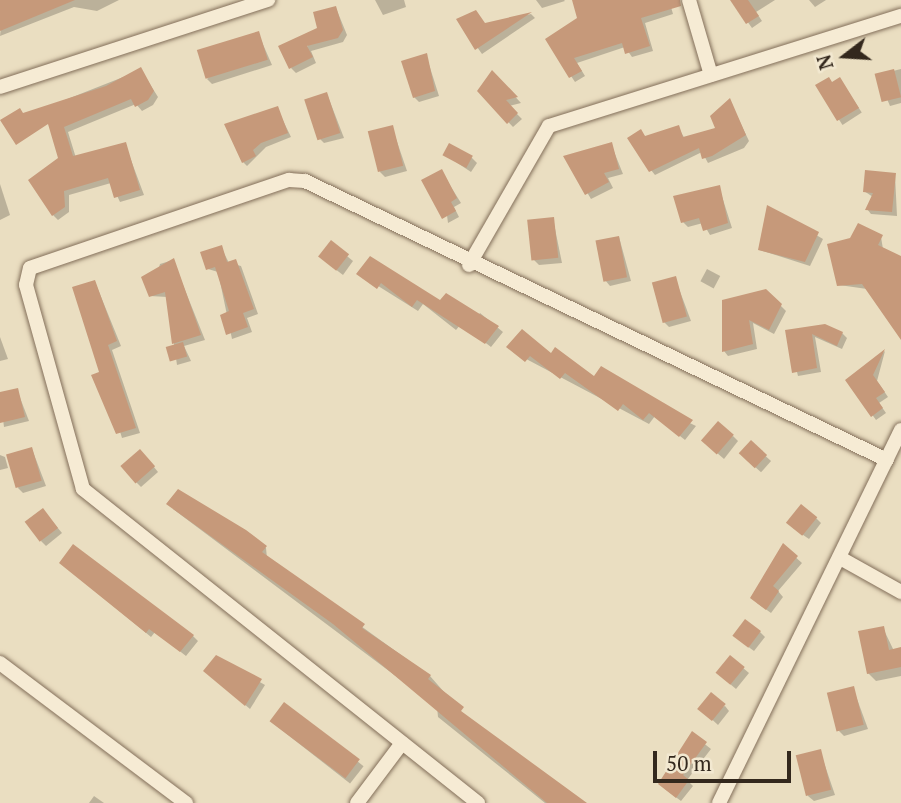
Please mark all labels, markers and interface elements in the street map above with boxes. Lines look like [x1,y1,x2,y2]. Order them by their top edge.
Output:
north arrow [810,21,880,91]
text: N [810,52,838,73]
scale bar [656,736,794,780]
text: 50 m [666,749,712,777]

